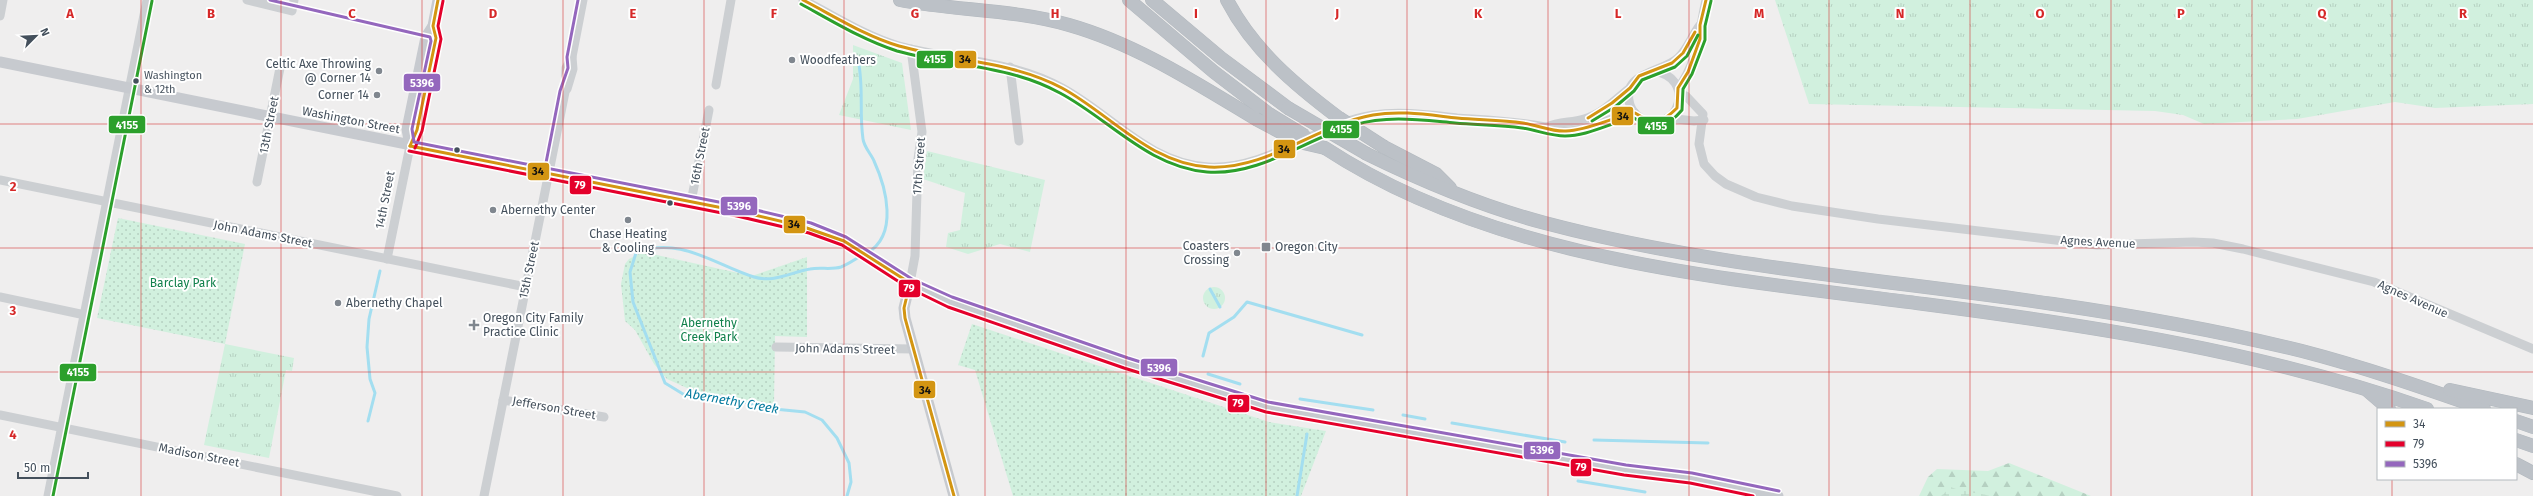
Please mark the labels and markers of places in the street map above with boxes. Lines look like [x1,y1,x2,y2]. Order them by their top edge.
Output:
place label: Woodfeathers [800,53,876,67]
marker: Woodfeathers [787,55,797,65]
place label: Celtic Axe Throwing @ Corner 14 [266,57,372,85]
marker: Celtic Axe Throwing @ Corner 14 [374,66,384,76]
place label: Washington & 12th [144,69,202,96]
marker: Washington & 12th [131,76,141,86]
place label: Corner 14 [318,88,370,102]
marker: Corner 14 [372,90,382,100]
unlabelled marker [452,145,462,155]
unlabelled marker [665,198,675,208]
place label: Abernethy Center [501,203,596,217]
marker: Abernethy Center [488,205,498,215]
marker: Chase Heating & Cooling [623,215,633,225]
place label: Chase Heating & Cooling [589,227,667,255]
place label: Coasters Crossing [1183,239,1230,267]
place label: Oregon City [1275,240,1338,254]
marker: Oregon City [1260,241,1272,253]
marker: Coasters Crossing [1232,248,1242,258]
place label: Abernethy Chapel [346,296,443,310]
marker: Abernethy Chapel [333,298,343,308]
place label: Oregon City Family Practice Clinic [483,311,584,339]
marker: Oregon City Family Practice Clinic [468,319,480,331]

